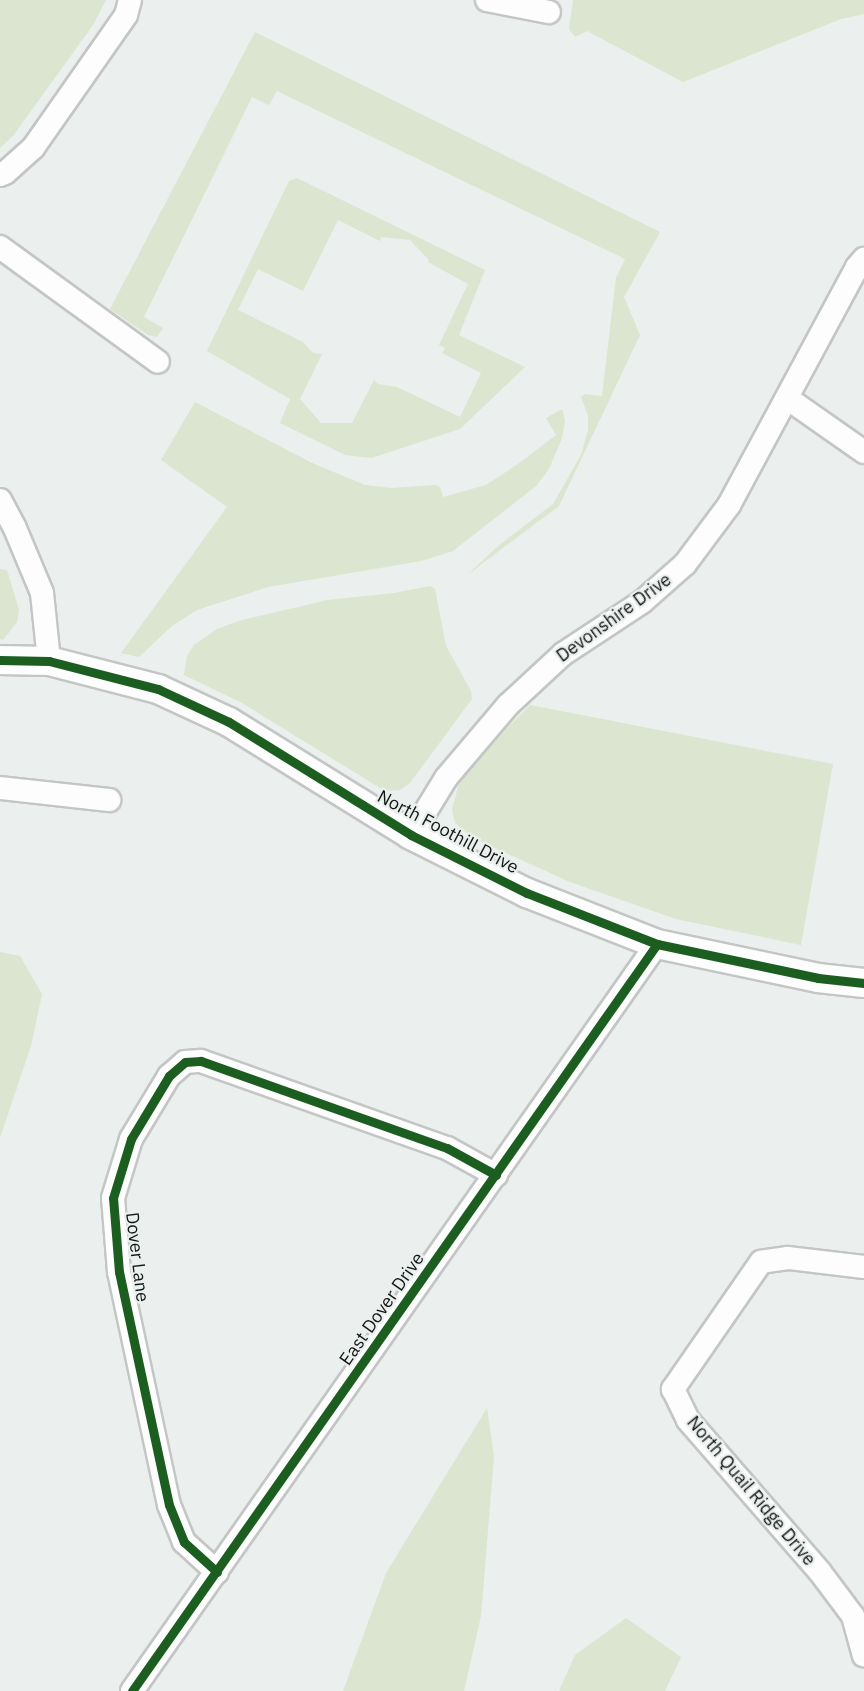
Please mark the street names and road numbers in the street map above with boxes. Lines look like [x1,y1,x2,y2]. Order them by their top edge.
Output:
street label: Devonshire Drive [552,569,676,667]
street label: North Foothill Drive [374,786,522,878]
street label: Dover Lane [121,1211,153,1303]
street label: East Dover Drive [335,1249,429,1369]
street label: North Quail Ridge Drive [682,1412,820,1570]

